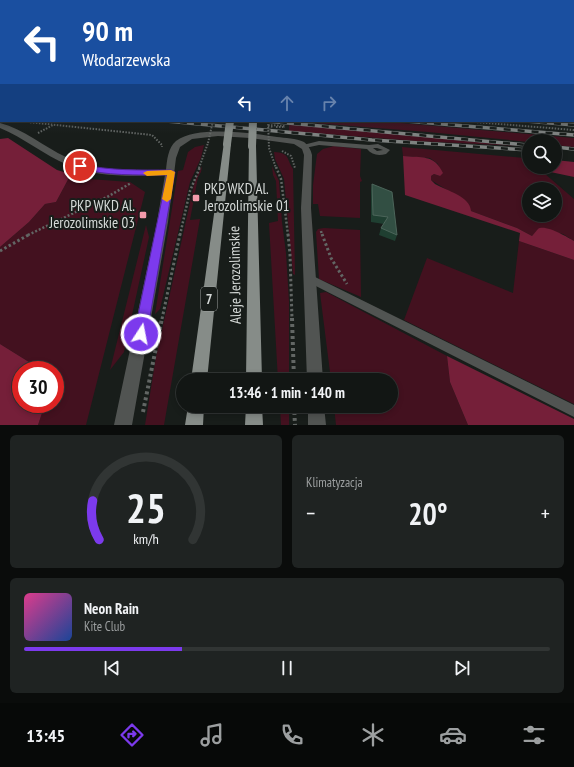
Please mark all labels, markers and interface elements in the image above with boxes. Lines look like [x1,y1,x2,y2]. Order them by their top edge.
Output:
text: 90 m [82,12,133,49]
icon: left [16,16,68,68]
text: Włodarzewska [82,48,170,71]
icon: left [234,92,256,114]
icon: ahead [276,92,298,114]
icon: right [318,92,340,114]
map controls [522,134,562,222]
button: search [522,134,562,174]
pin [63,149,97,183]
icon: arrive [69,155,91,177]
place label: PKP WKD Al. Jerozolimskie 01 [203,179,289,215]
button: layers [522,182,562,222]
marker: PKP WKD Al. Jerozolimskie 01 [191,193,201,203]
place label: PKP WKD Al. Jerozolimskie 03 [49,196,135,232]
marker: PKP WKD Al. Jerozolimskie 03 [138,210,148,220]
street label: Aleje Jerozolimskie [224,226,245,324]
road number: 7 [201,287,217,311]
position arrow [120,313,162,355]
speed limit sign: 30 [12,361,64,413]
text: 13:46 · 1 min · 140 m [229,383,345,402]
text: Klimatyzacja [306,474,363,491]
text: 25 [126,480,166,533]
text: 20° [408,494,448,533]
text: − [306,499,315,527]
text: + [541,499,550,527]
text: km/h [133,528,159,547]
text: Neon Rain [84,599,139,618]
text: Kite Club [84,618,125,635]
icon: previous [101,657,123,679]
icon: pause [276,657,298,679]
icon: next [451,657,473,679]
icon: directions [118,721,146,749]
icon: music [198,721,226,749]
icon: phone [278,721,306,749]
icon: climate [359,721,387,749]
icon: car [439,721,467,749]
icon: filters [520,721,548,749]
text: 13:45 [26,724,65,747]

